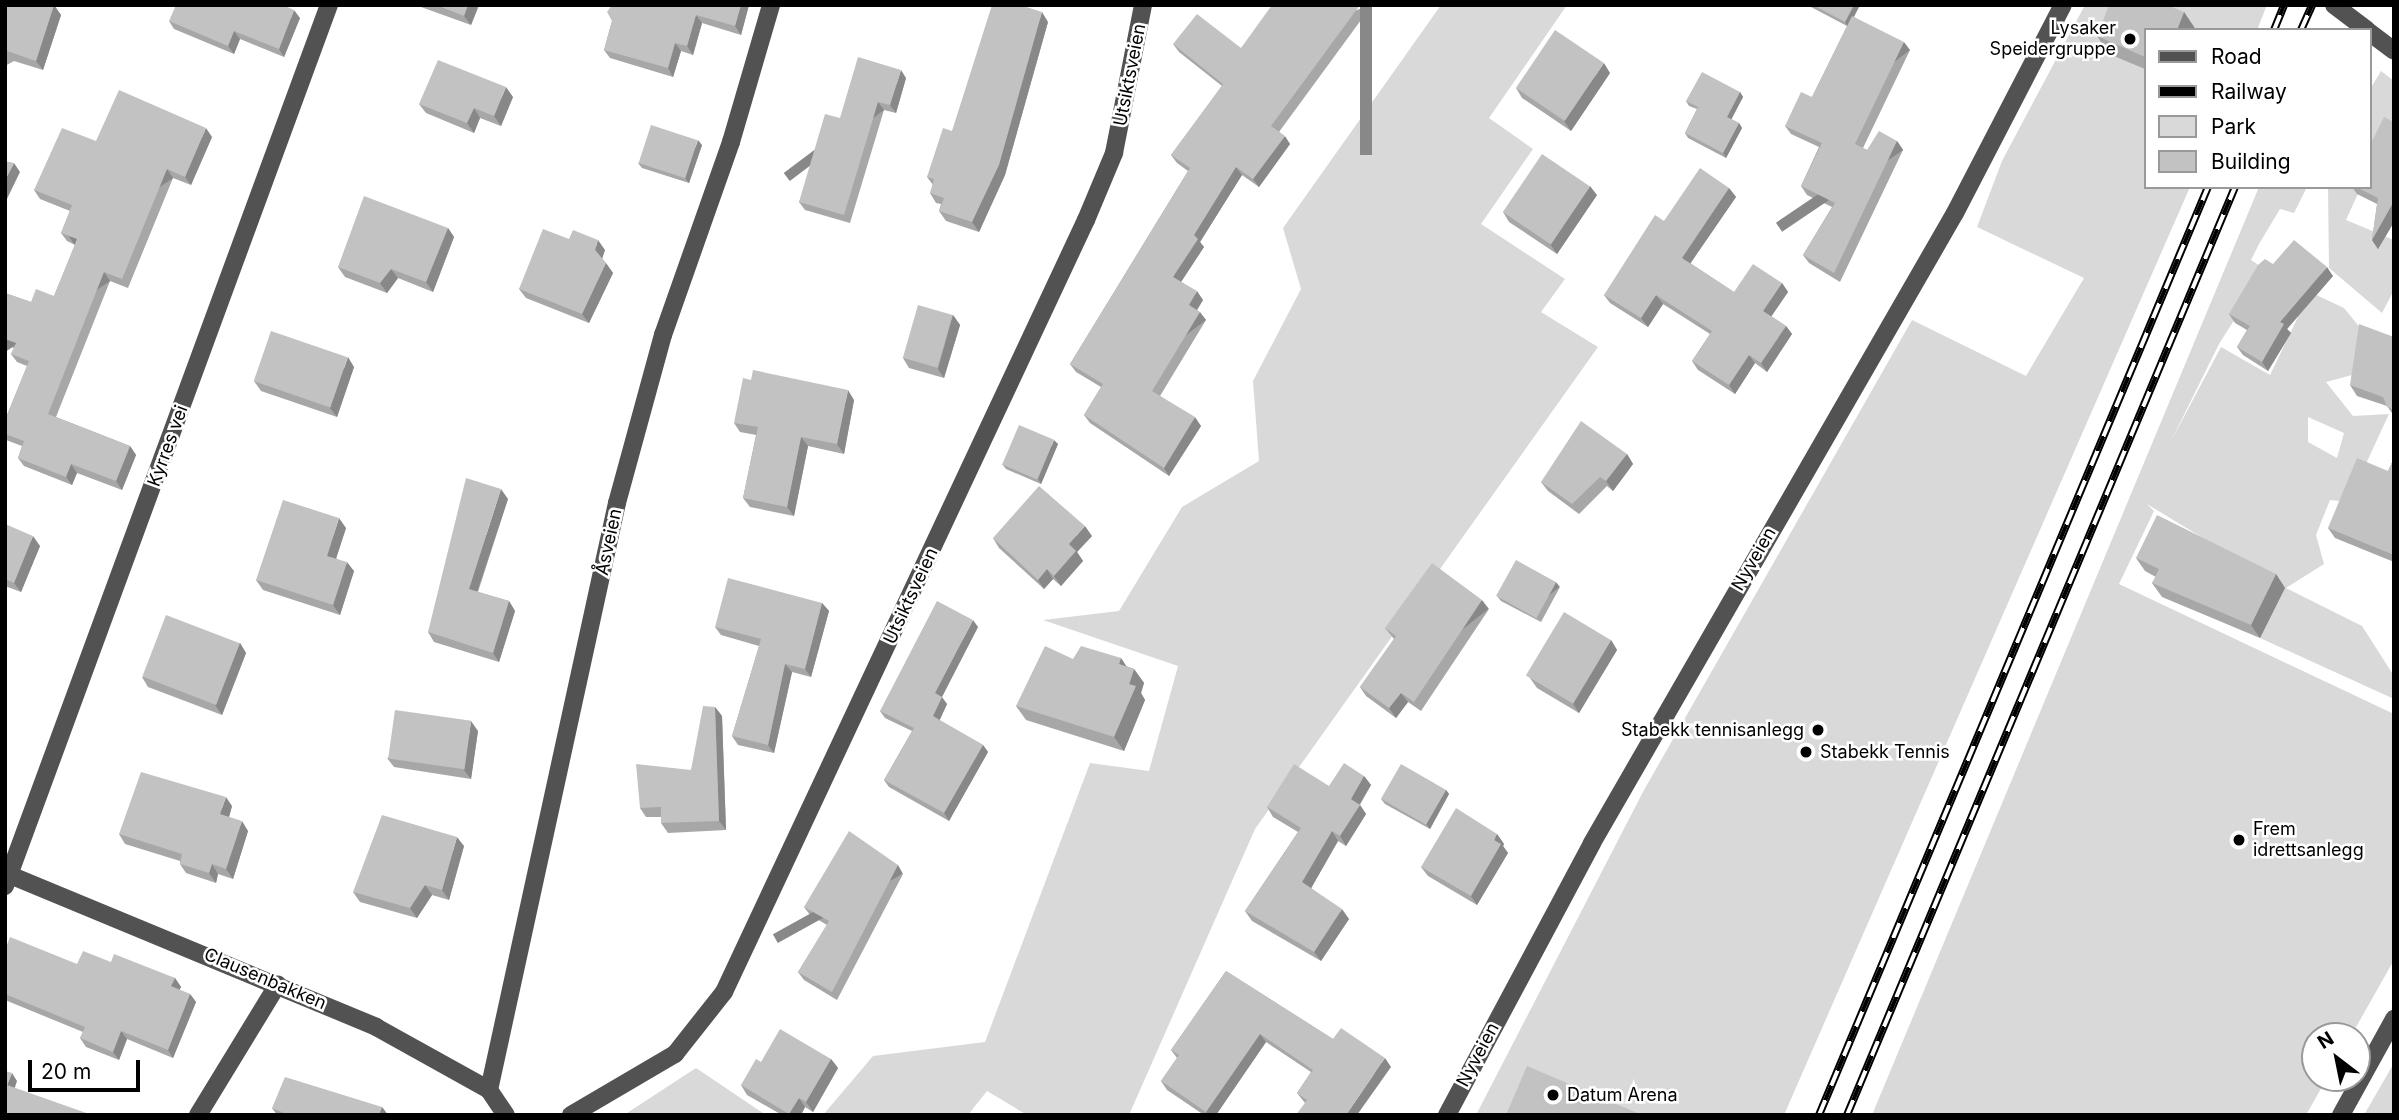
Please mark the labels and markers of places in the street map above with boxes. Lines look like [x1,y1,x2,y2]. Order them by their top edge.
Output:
place label: Lysaker Speidergruppe [1990,18,2116,60]
marker: Lysaker Speidergruppe [2122,31,2138,47]
place label: Stabekk tennisanlegg [1621,719,1804,741]
marker: Stabekk tennisanlegg [1810,722,1826,738]
place label: Stabekk Tennis [1820,741,1950,763]
marker: Stabekk Tennis [1798,744,1814,760]
place label: Frem idrettsanlegg [2253,819,2364,862]
marker: Frem idrettsanlegg [2231,832,2247,848]
place label: Datum Arena [1567,1084,1678,1106]
marker: Datum Arena [1545,1087,1561,1103]

